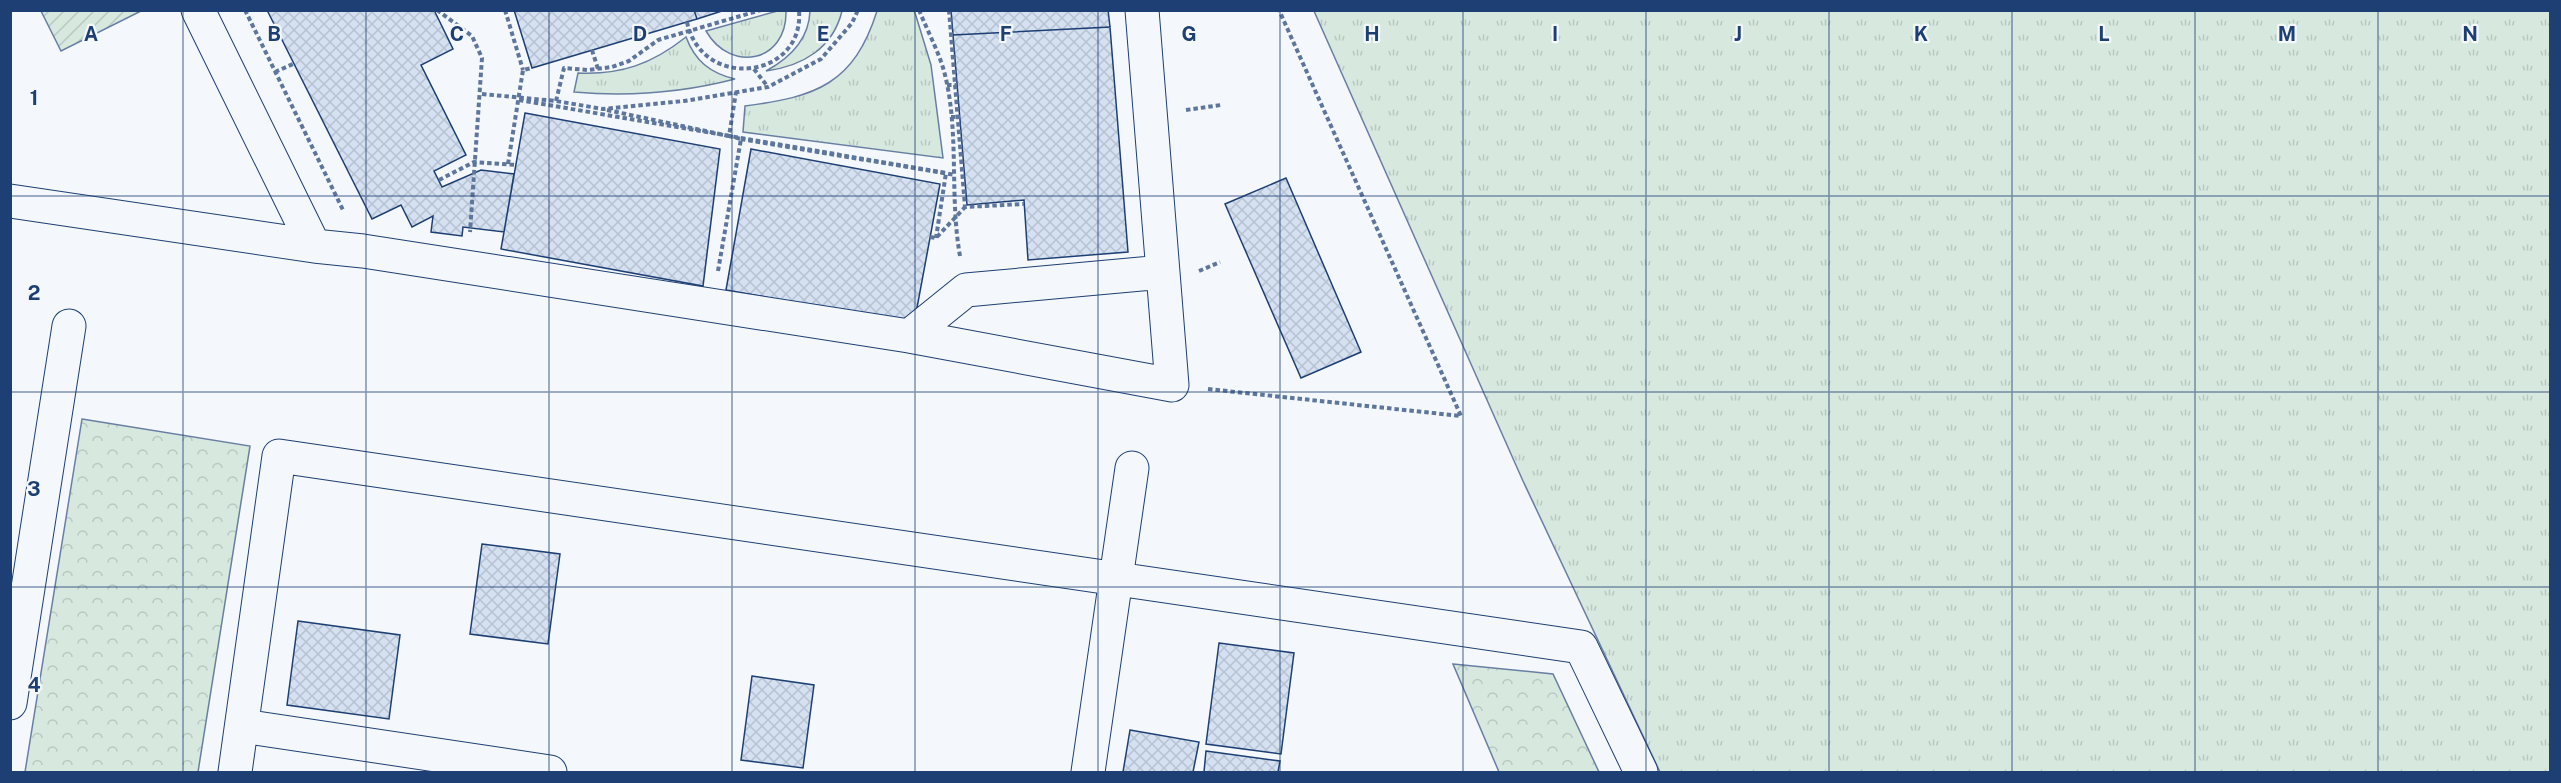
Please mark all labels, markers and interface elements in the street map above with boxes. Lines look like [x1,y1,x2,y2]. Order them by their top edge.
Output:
text: A [84,22,98,46]
text: B [267,22,281,46]
text: C [450,22,464,46]
text: D [633,22,647,46]
text: E [817,22,829,46]
text: F [1000,22,1012,46]
text: G [1181,22,1197,46]
text: H [1364,22,1380,46]
text: I [1552,22,1558,46]
text: J [1734,22,1742,46]
text: K [1914,22,1928,46]
text: L [2098,22,2110,46]
text: M [2278,22,2296,46]
text: N [2462,22,2478,46]
text: 1 [30,86,38,110]
text: 2 [28,281,40,305]
text: 3 [27,477,41,501]
text: 4 [27,673,41,697]

